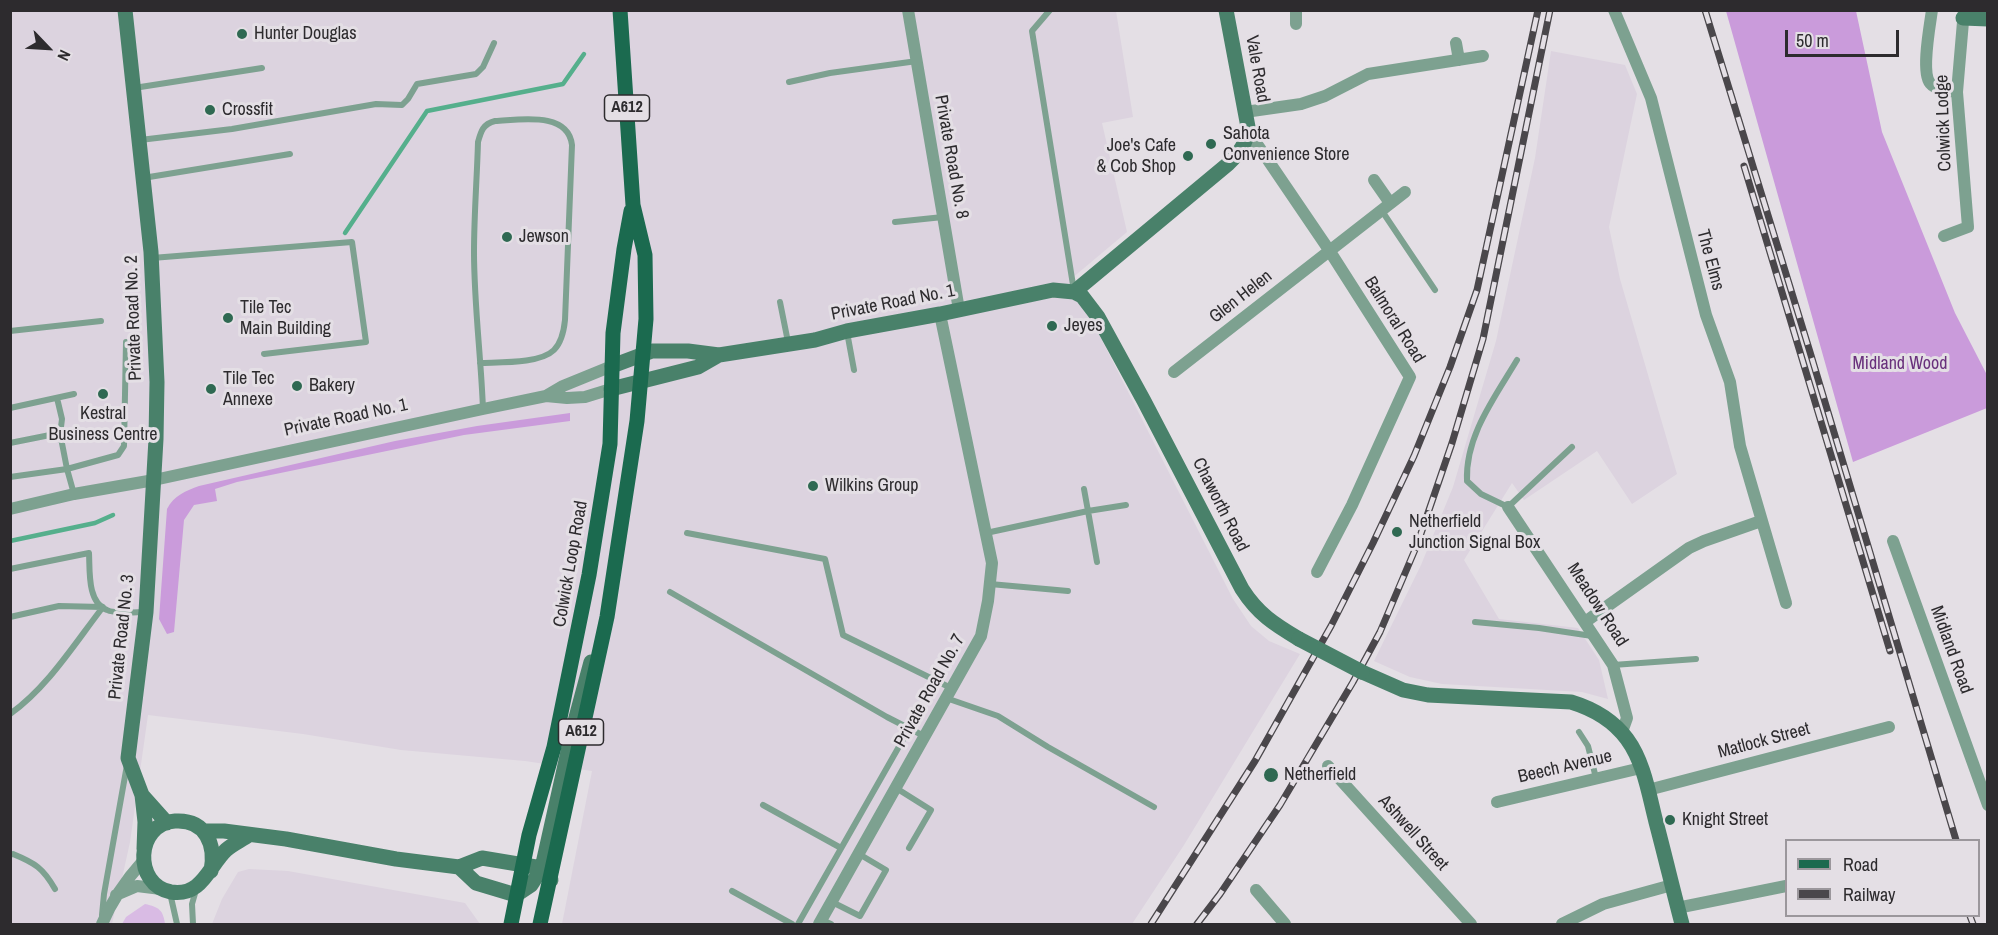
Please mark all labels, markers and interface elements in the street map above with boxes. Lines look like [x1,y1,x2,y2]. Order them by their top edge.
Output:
north arrow [18,18,78,78]
scale bar [1788,18,1902,56]
place label: Hunter Douglas [254,23,357,45]
marker: Hunter Douglas [235,27,249,41]
text: 50 m [1796,28,1829,53]
street label: Vale Road [1240,34,1274,104]
text: N [52,47,76,65]
street label: Colwick Lodge [1932,74,1956,172]
street label: Private Road No. 8 [929,93,973,221]
road number: A612 [604,95,650,121]
place label: Crossfit [222,99,273,121]
marker: Crossfit [203,103,217,117]
place label: Sahota Convenience Store [1223,123,1349,166]
place label: Joe's Cafe & Cob Shop [1096,135,1176,178]
marker: Sahota Convenience Store [1204,137,1218,151]
marker: Joe's Cafe & Cob Shop [1181,149,1195,163]
place label: Jewson [519,226,569,248]
street label: The Elms [1692,227,1728,293]
marker: Jewson [500,230,514,244]
street label: Private Road No. 2 [121,255,147,381]
street label: Glen Helen [1205,266,1277,328]
street label: Balmoral Road [1359,273,1429,367]
street label: Private Road No. 1 [829,280,957,326]
place label: Tile Tec Main Building [240,297,331,340]
marker: Tile Tec Main Building [221,311,235,325]
place label: Jeyes [1064,315,1103,337]
marker: Jeyes [1045,319,1059,333]
park label: Midland Wood [1853,353,1947,375]
place label: Tile Tec Annexe [223,368,274,410]
place label: Bakery [309,375,355,397]
marker: Bakery [290,379,304,393]
marker: Tile Tec Annexe [204,382,218,396]
marker: Kestral Business Centre [96,387,110,401]
street label: Private Road No. 1 [282,394,410,442]
place label: Kestral Business Centre [48,403,158,446]
street label: Chaworth Road [1187,454,1253,556]
place label: Wilkins Group [825,475,919,497]
marker: Wilkins Group [806,479,820,493]
street label: Colwick Loop Road [549,499,593,629]
place label: Netherfield Junction Signal Box [1409,511,1540,554]
marker: Netherfield Junction Signal Box [1390,525,1404,539]
street label: Meadow Road [1562,559,1632,651]
street label: Private Road No. 3 [105,573,139,701]
street label: Midland Road [1925,603,1977,697]
street label: Private Road No. 7 [890,631,970,751]
street label: Matlock Street [1716,718,1812,764]
road number: A612 [558,719,604,745]
street label: Beech Avenue [1516,746,1614,788]
place label: Netherfield [1284,764,1356,786]
marker: Netherfield [1262,766,1280,784]
street label: Ashwell Street [1373,791,1453,875]
place label: Knight Street [1682,809,1768,831]
marker: Knight Street [1663,813,1677,827]
legend [1785,839,1980,917]
text: Road [1843,852,1878,877]
text: Railway [1843,882,1896,907]

